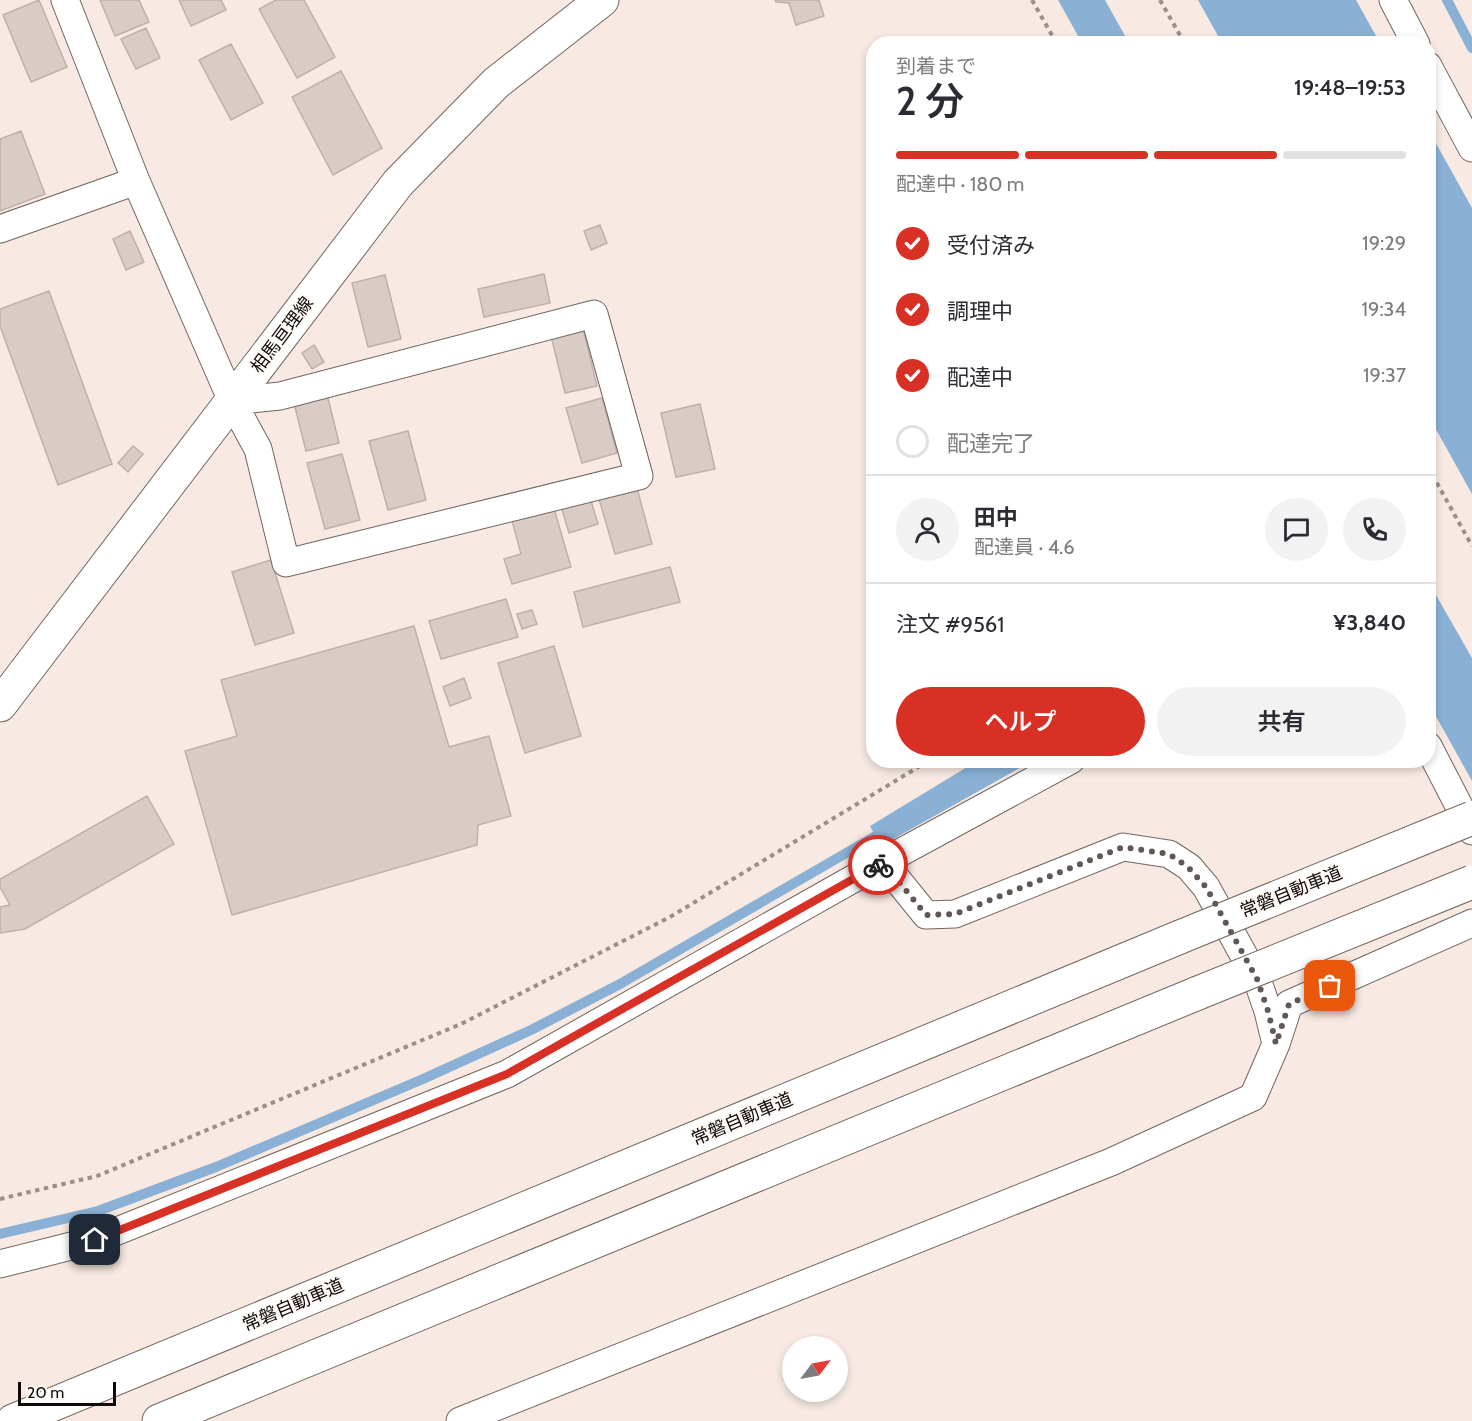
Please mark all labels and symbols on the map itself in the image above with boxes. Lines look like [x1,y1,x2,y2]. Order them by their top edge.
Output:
street label: 相馬亘理線 [246,292,318,378]
courier [848,835,908,895]
street label: 常磐自動車道 [1237,862,1345,922]
pin [1304,960,1355,1011]
street label: 常磐自動車道 [688,1088,796,1150]
pin [69,1214,120,1265]
street label: 常磐自動車道 [239,1274,347,1336]
north arrow [782,1336,848,1402]
scale bar [18,1379,116,1406]

